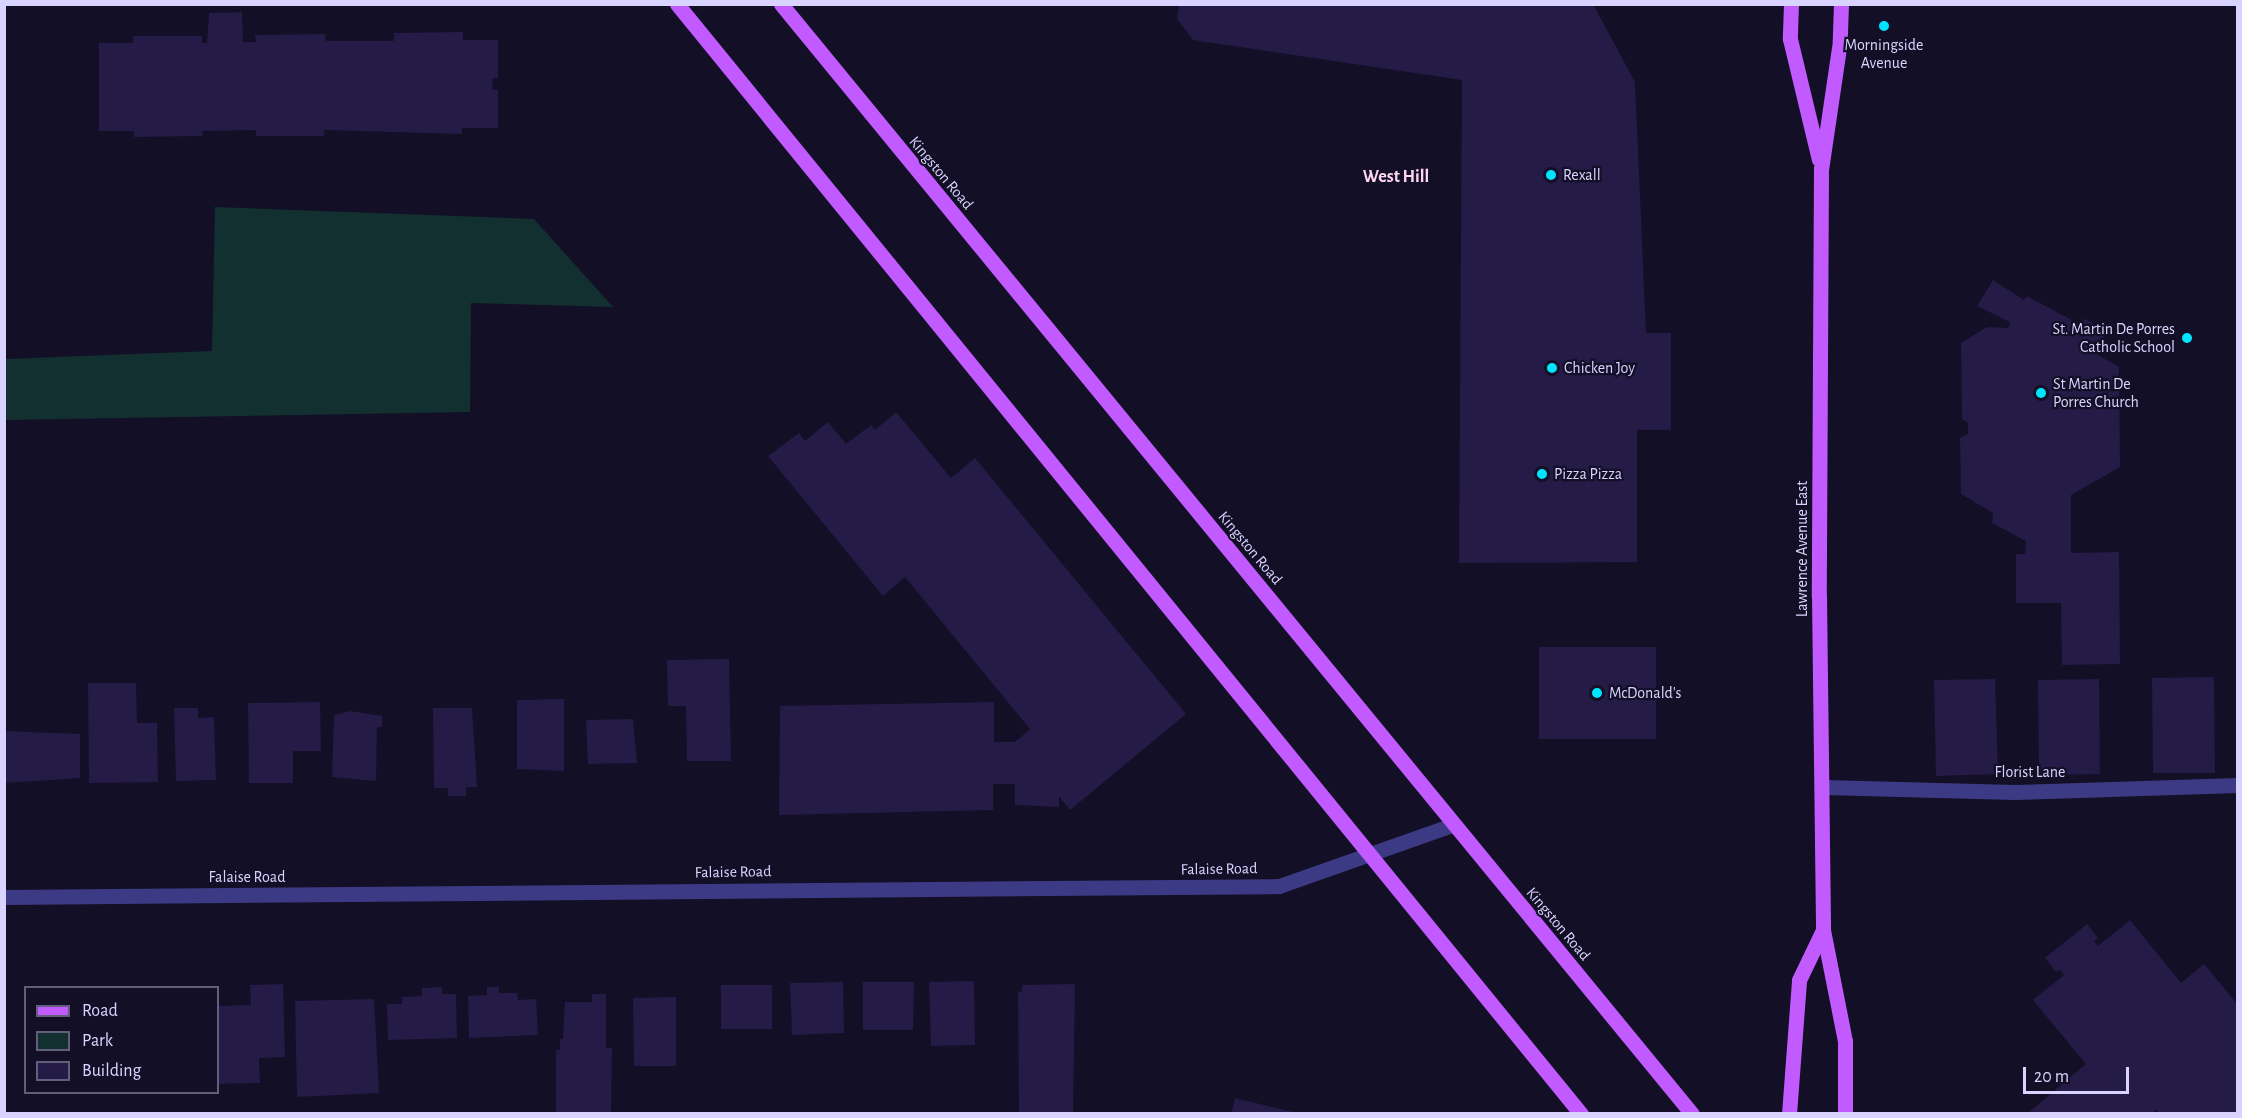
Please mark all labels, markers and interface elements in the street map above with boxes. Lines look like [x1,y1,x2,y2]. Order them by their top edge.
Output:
marker: Morningside Avenue [1877,19,1891,33]
place label: Morningside Avenue [1845,35,1923,73]
street label: Kingston Road [905,132,977,214]
place label: Rexall [1563,165,1601,185]
district label: West Hill [1363,166,1429,188]
marker: Rexall [1544,168,1558,182]
place label: St. Martin De Porres Catholic School [2052,319,2175,357]
marker: St. Martin De Porres Catholic School [2180,331,2194,345]
place label: Chicken Joy [1564,358,1635,378]
marker: Chicken Joy [1545,361,1559,375]
place label: St Martin De Porres Church [2053,374,2139,412]
marker: St Martin De Porres Church [2034,386,2048,400]
place label: Pizza Pizza [1554,464,1622,484]
marker: Pizza Pizza [1535,467,1549,481]
street label: Lawrence Avenue East [1792,481,1812,617]
street label: Kingston Road [1214,507,1286,589]
place label: McDonald's [1609,683,1681,703]
marker: McDonald's [1590,686,1604,700]
street label: Florist Lane [1995,762,2065,782]
street label: Falaise Road [1180,859,1258,879]
street label: Falaise Road [694,862,772,882]
street label: Falaise Road [209,867,285,887]
street label: Kingston Road [1522,883,1594,965]
legend [24,986,219,1094]
text: Road [82,1002,118,1020]
text: Park [82,1032,113,1050]
scale bar [2026,1055,2132,1093]
text: Building [82,1062,141,1080]
text: 20 m [2034,1068,2069,1086]

